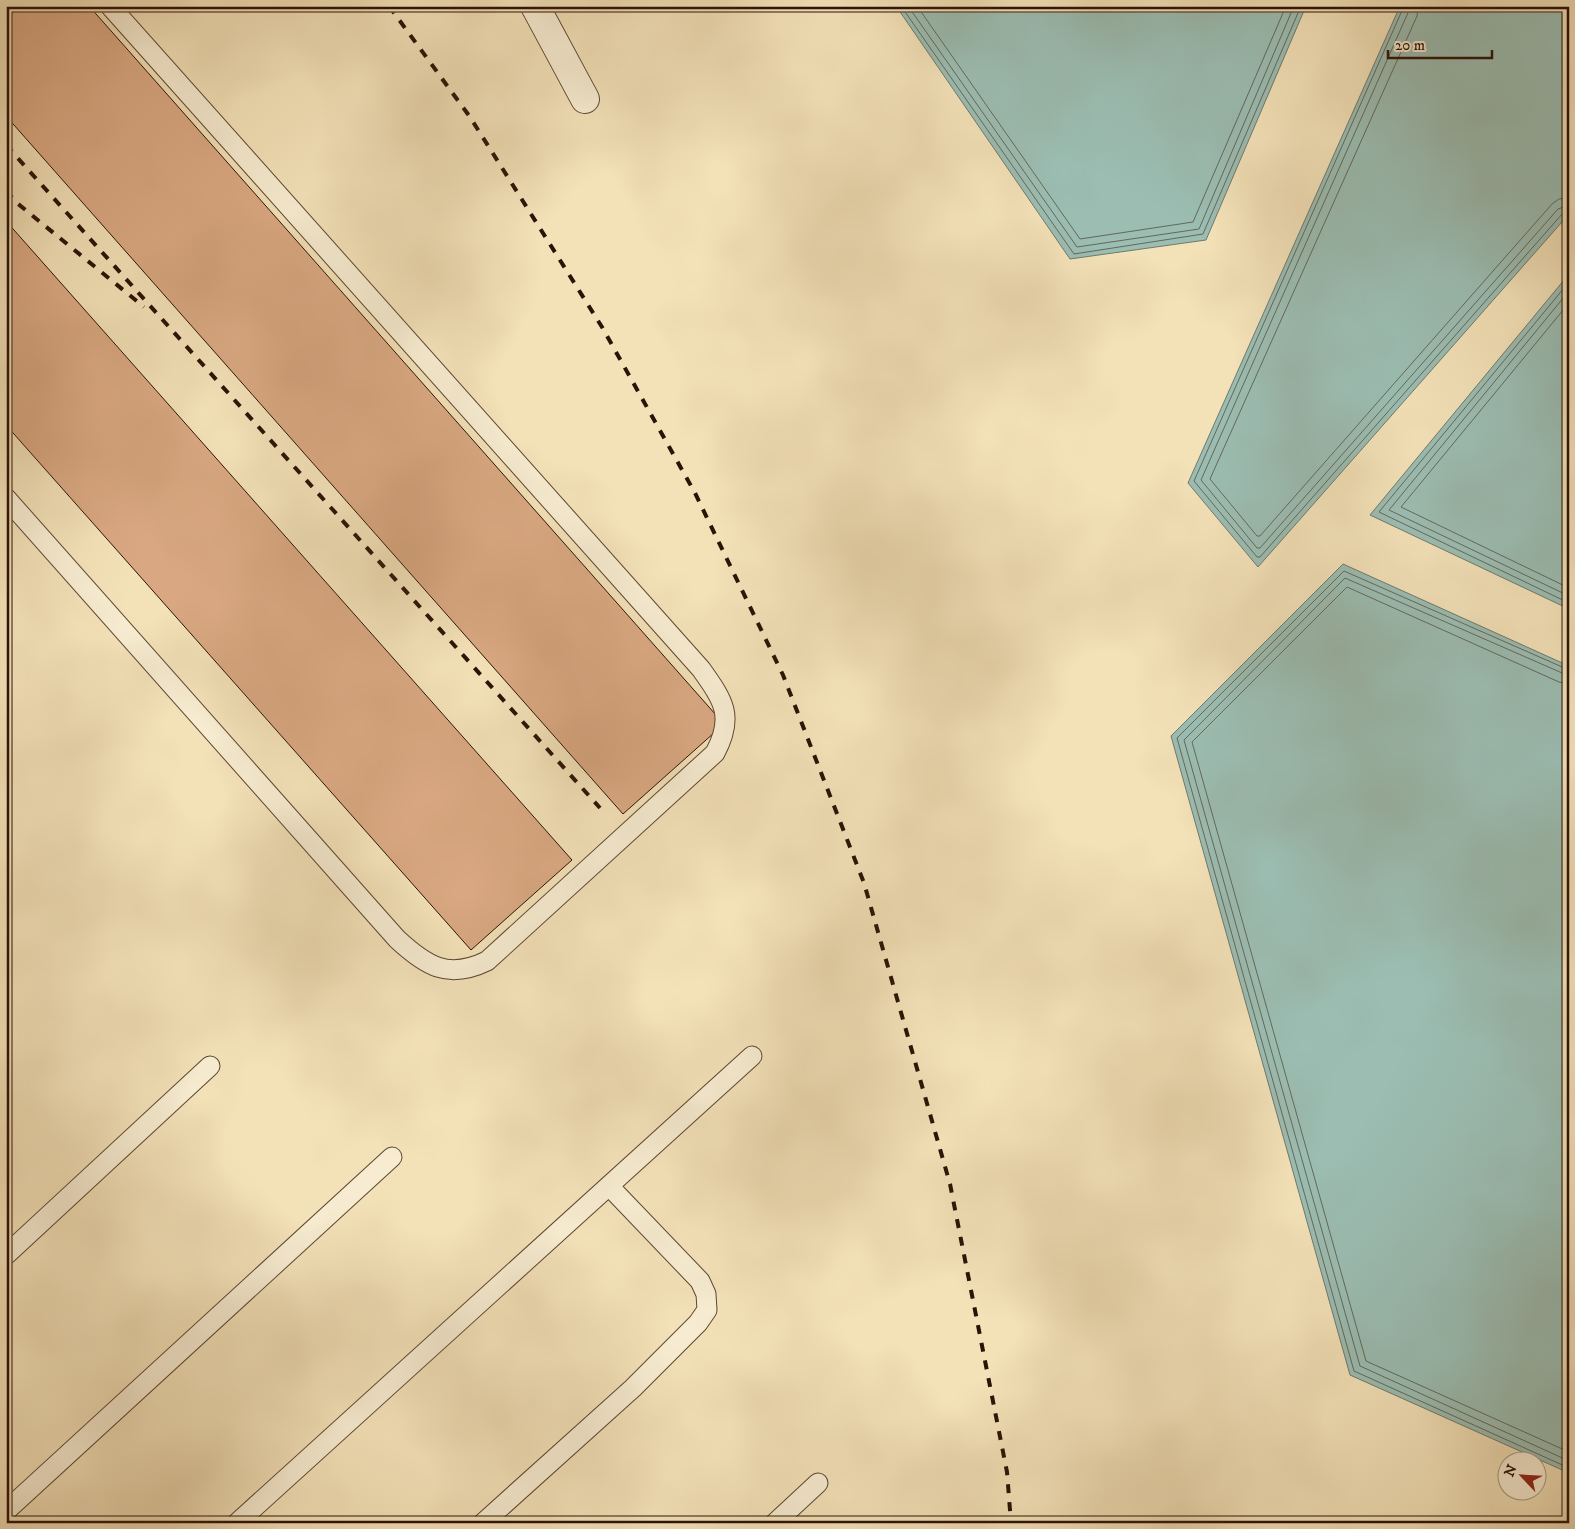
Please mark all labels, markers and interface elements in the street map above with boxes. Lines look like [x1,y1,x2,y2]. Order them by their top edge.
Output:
scale bar [1388,28,1491,60]
text: 20 m [1395,36,1425,55]
north arrow [1498,1452,1548,1502]
text: N [1501,1461,1522,1480]

